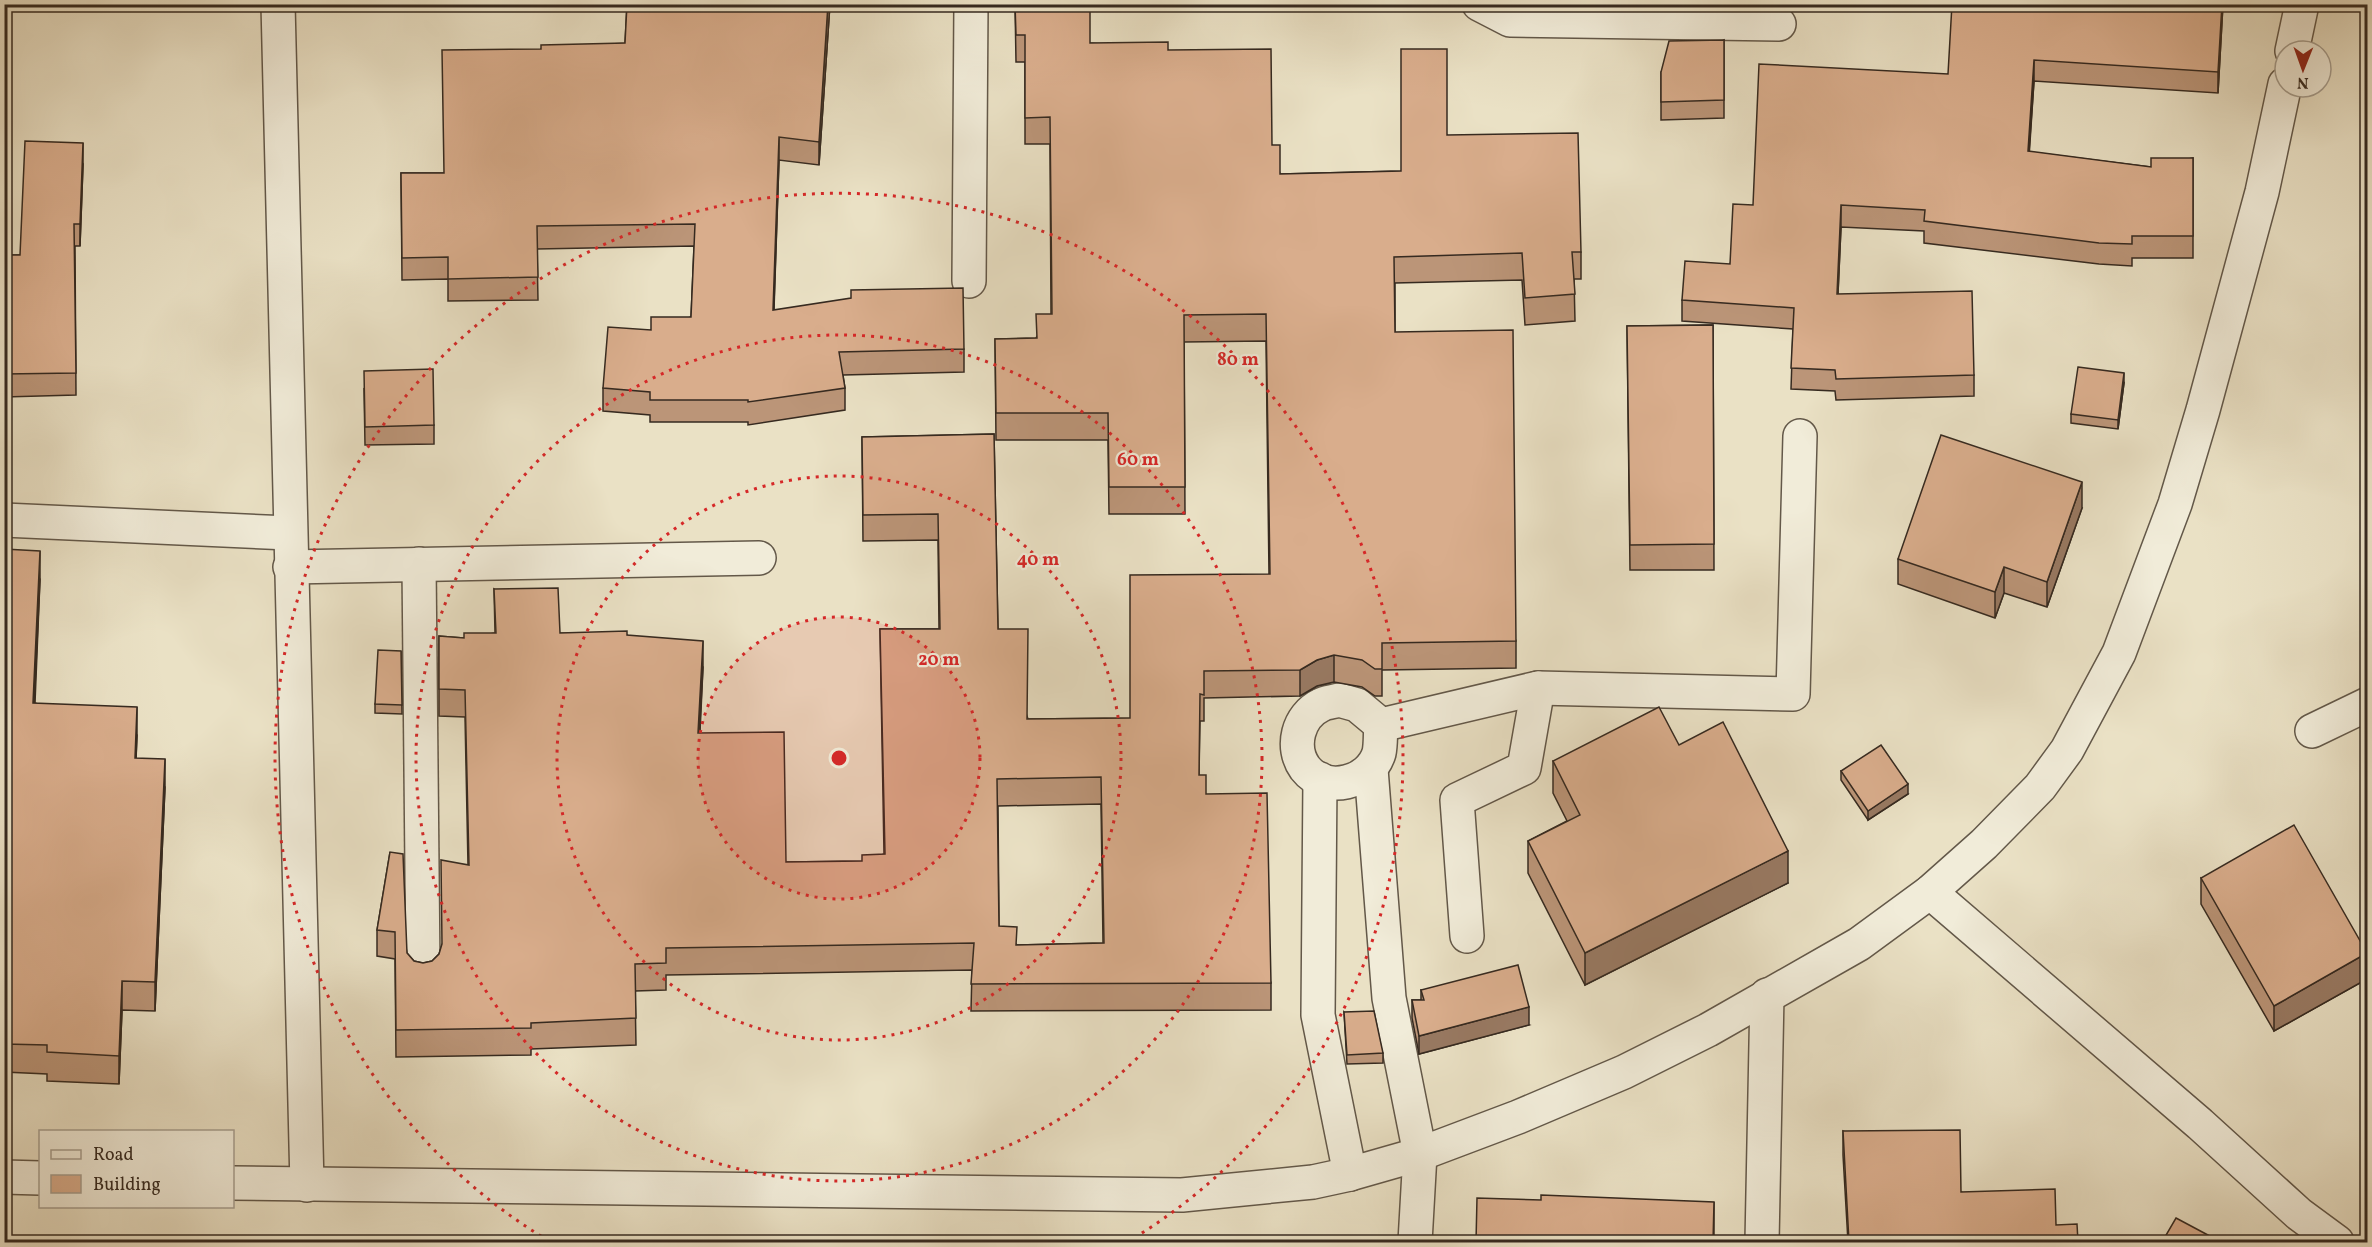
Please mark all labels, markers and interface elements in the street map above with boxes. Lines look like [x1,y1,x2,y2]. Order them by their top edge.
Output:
north arrow [2273,39,2333,99]
text: N [2296,71,2309,93]
text: 80 m [1217,348,1259,373]
text: 60 m [1117,448,1159,473]
text: 40 m [1017,548,1059,573]
text: 20 m [918,648,960,673]
centre of rings [829,748,849,768]
legend [39,1130,234,1208]
text: Road [93,1143,134,1168]
text: Building [93,1173,161,1198]

